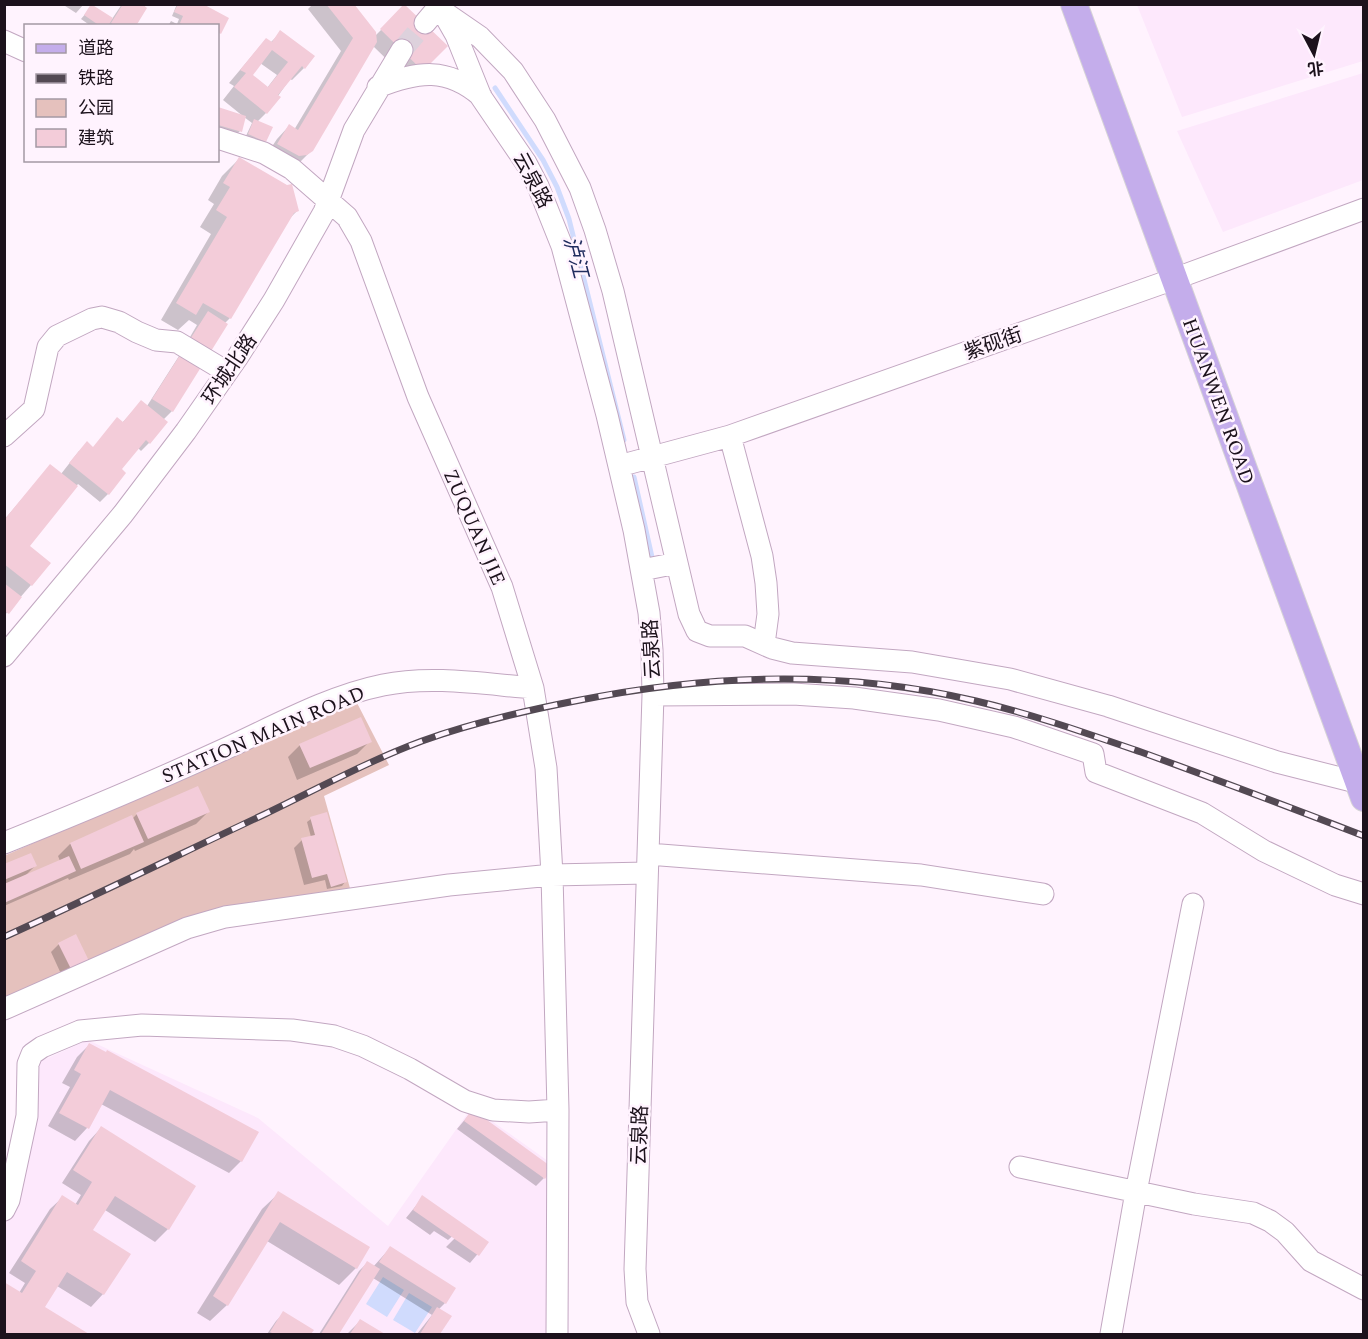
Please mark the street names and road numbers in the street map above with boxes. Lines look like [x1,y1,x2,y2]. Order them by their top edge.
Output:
street label: 云泉路 [505,147,559,214]
street label: HUANWEN ROAD [1174,314,1262,489]
street label: 紫砚街 [960,320,1027,368]
street label: 环城北路 [195,328,265,411]
street label: ZUQUAN JIE [435,464,513,590]
street label: 云泉路 [635,618,669,680]
street label: STATION MAIN ROAD [157,678,370,791]
street label: 云泉路 [624,1105,656,1166]

